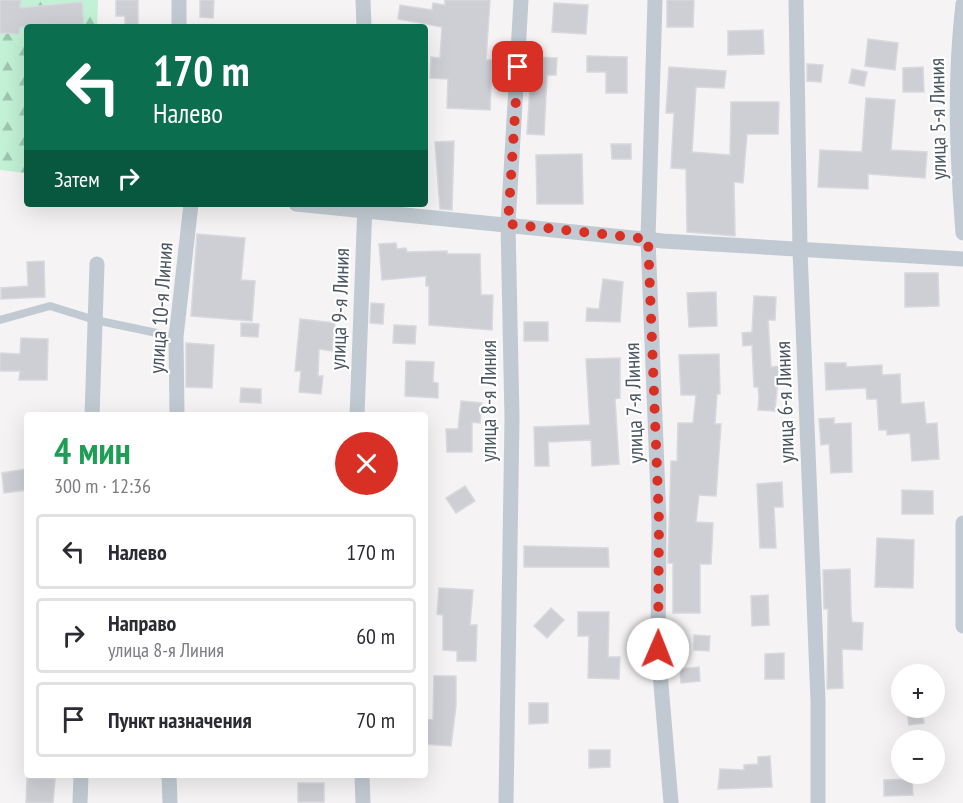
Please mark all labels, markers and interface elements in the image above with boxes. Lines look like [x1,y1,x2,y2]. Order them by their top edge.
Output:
pin [492,41,543,92]
text: 170 m [153,43,250,98]
icon: left [54,48,132,126]
icon: arrive [501,50,534,83]
street label: улица 5-я Линия [923,58,952,180]
text: Налево [153,96,223,130]
icon: right [112,162,145,195]
text: Затем [54,165,100,193]
street label: улица 10-я Линия [142,242,179,374]
street label: улица 9-я Линия [324,248,355,370]
street label: улица 8-я Линия [475,340,502,462]
street label: улица 6-я Линия [769,341,800,463]
street label: улица 7-я Линия [618,342,649,464]
text: 4 мин [54,427,131,474]
button: close [335,432,398,495]
text: 300 m · 12:36 [54,473,151,499]
icon: left [57,535,90,568]
text: Налево [108,538,167,566]
text: 170 m [346,538,395,566]
text: Направо [108,609,176,637]
position arrow [626,617,690,681]
icon: right [57,619,90,652]
text: 60 m [356,622,395,650]
text: улица 8-я Линия [108,637,224,663]
map controls [891,664,945,784]
button: + [891,664,945,718]
icon: arrive [57,703,90,736]
text: Пункт назначения [108,706,252,734]
text: 70 m [356,706,395,734]
button: − [891,730,945,784]

